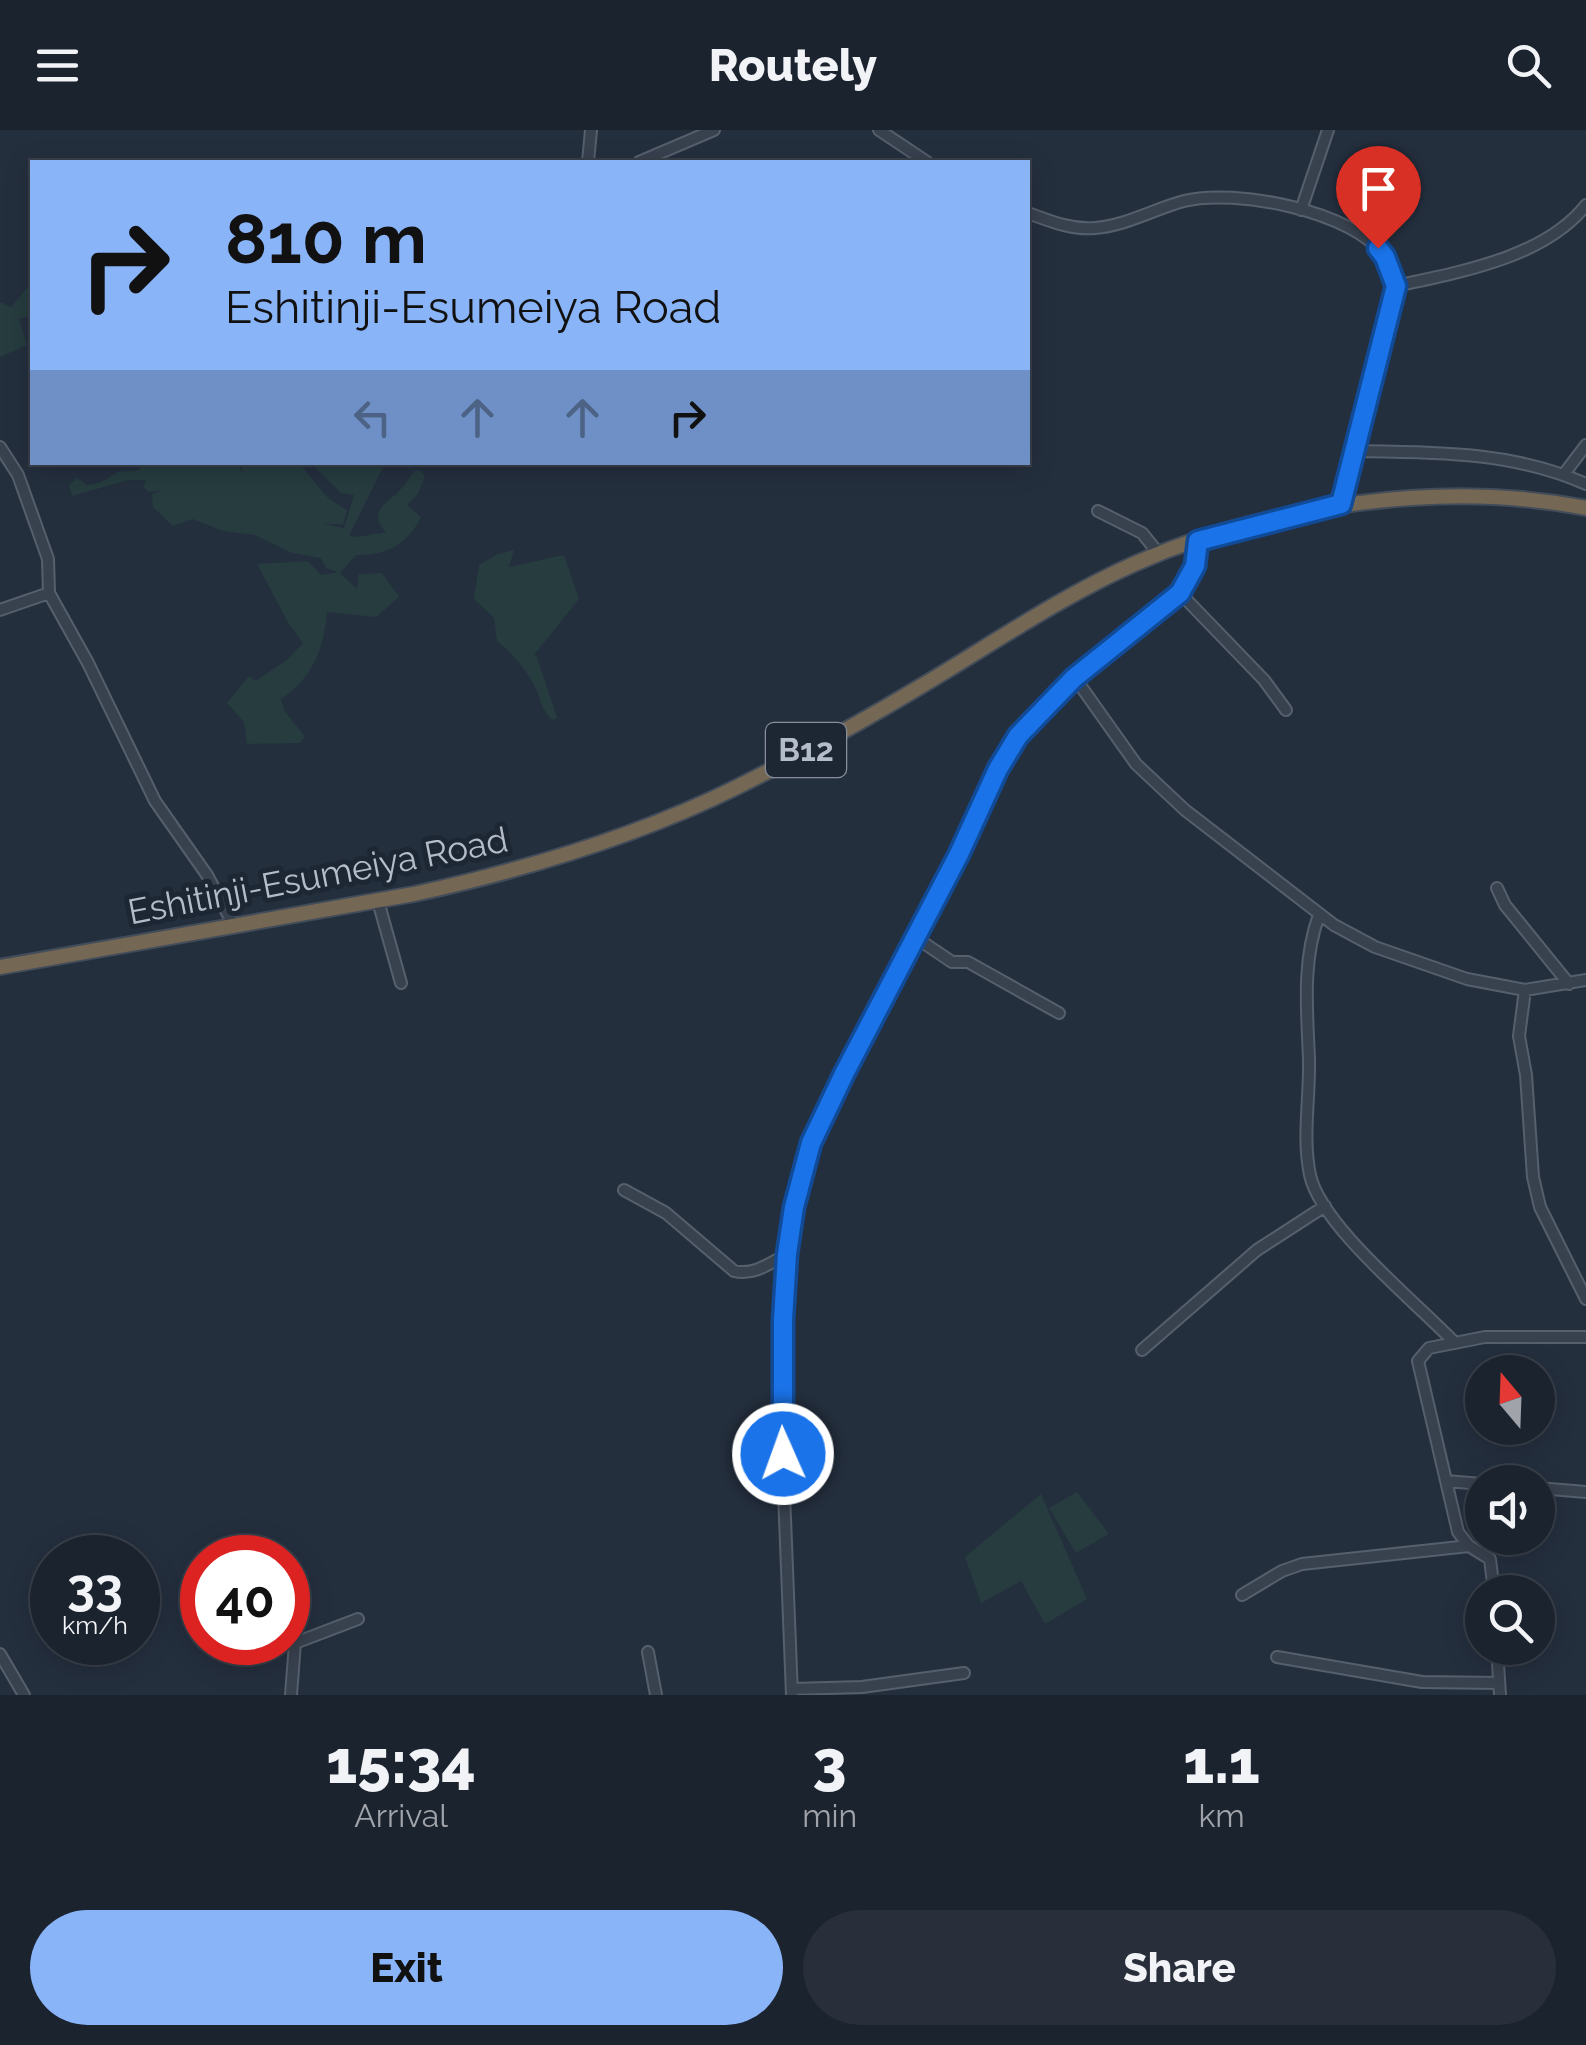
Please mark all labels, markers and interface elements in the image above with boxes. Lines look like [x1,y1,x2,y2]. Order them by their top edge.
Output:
icon: menu [30,38,85,93]
icon: search [1501,38,1556,93]
text: Routely [709,39,877,92]
pin [1336,146,1421,249]
icon: arrive [1351,161,1406,216]
text: 810 m [225,197,427,279]
icon: right [60,200,190,330]
text: Eshitinji-Esumeiya Road [225,281,721,334]
icon: left [345,390,400,445]
icon: ahead [450,390,505,445]
icon: ahead [555,390,610,445]
icon: right [660,390,715,445]
road number: B12 [766,723,846,777]
street label: Eshitinji-Esumeiya Road [125,819,511,932]
north arrow [1465,1355,1555,1445]
map controls [1465,1355,1555,1665]
position arrow [731,1402,835,1506]
button: sound [1465,1465,1555,1555]
speed limit sign: 40 [180,1535,310,1665]
text: 33 [67,1558,123,1617]
button: search [1465,1575,1555,1665]
text: km/h [62,1610,128,1640]
text: 15:34 [326,1727,476,1797]
text: 3 [813,1727,847,1797]
text: 1.1 [1183,1727,1260,1797]
text: Arrival [354,1797,448,1834]
text: min [802,1797,857,1834]
text: km [1198,1797,1245,1834]
button: Exit [30,1910,783,2025]
button: Share [803,1910,1556,2025]

